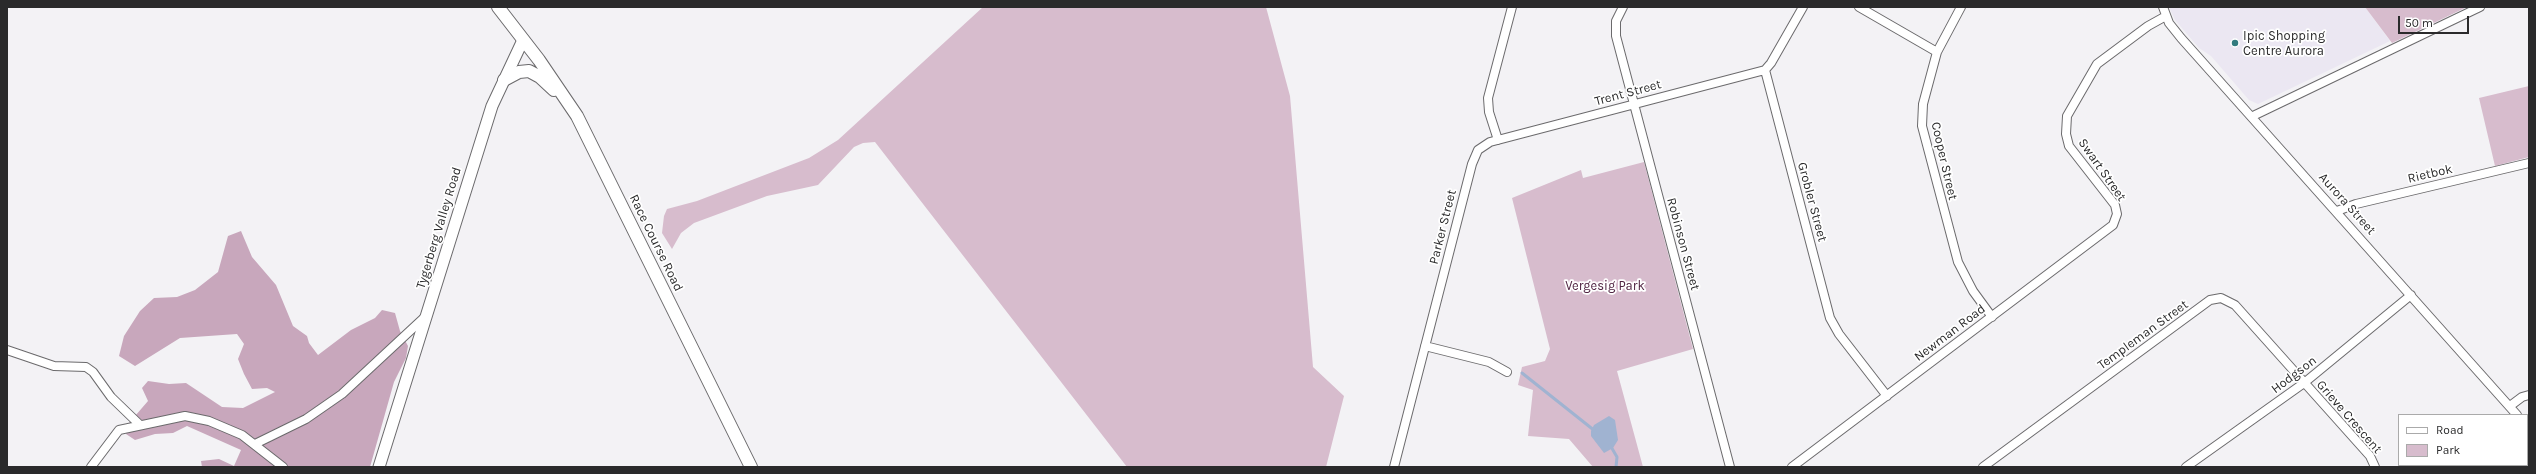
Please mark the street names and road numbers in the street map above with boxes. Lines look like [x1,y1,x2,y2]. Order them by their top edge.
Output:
street label: Trent Street [1593,77,1663,109]
street label: Cooper Street [1927,120,1961,202]
street label: Swart Street [2075,136,2129,204]
street label: Grobler Street [1794,161,1830,243]
street label: Rietbok [2406,161,2454,187]
street label: Tygerberg Valley Road [413,165,465,291]
street label: Aurora Street [2315,170,2379,238]
street label: Parker Street [1426,188,1460,266]
street label: Race Course Road [626,192,686,294]
street label: Robinson Street [1663,196,1703,292]
street label: Templeman Street [2095,297,2191,373]
street label: Newman Road [1911,301,1989,365]
street label: Hodgson [2268,353,2320,397]
street label: Grieve Crescent [2313,377,2385,457]

